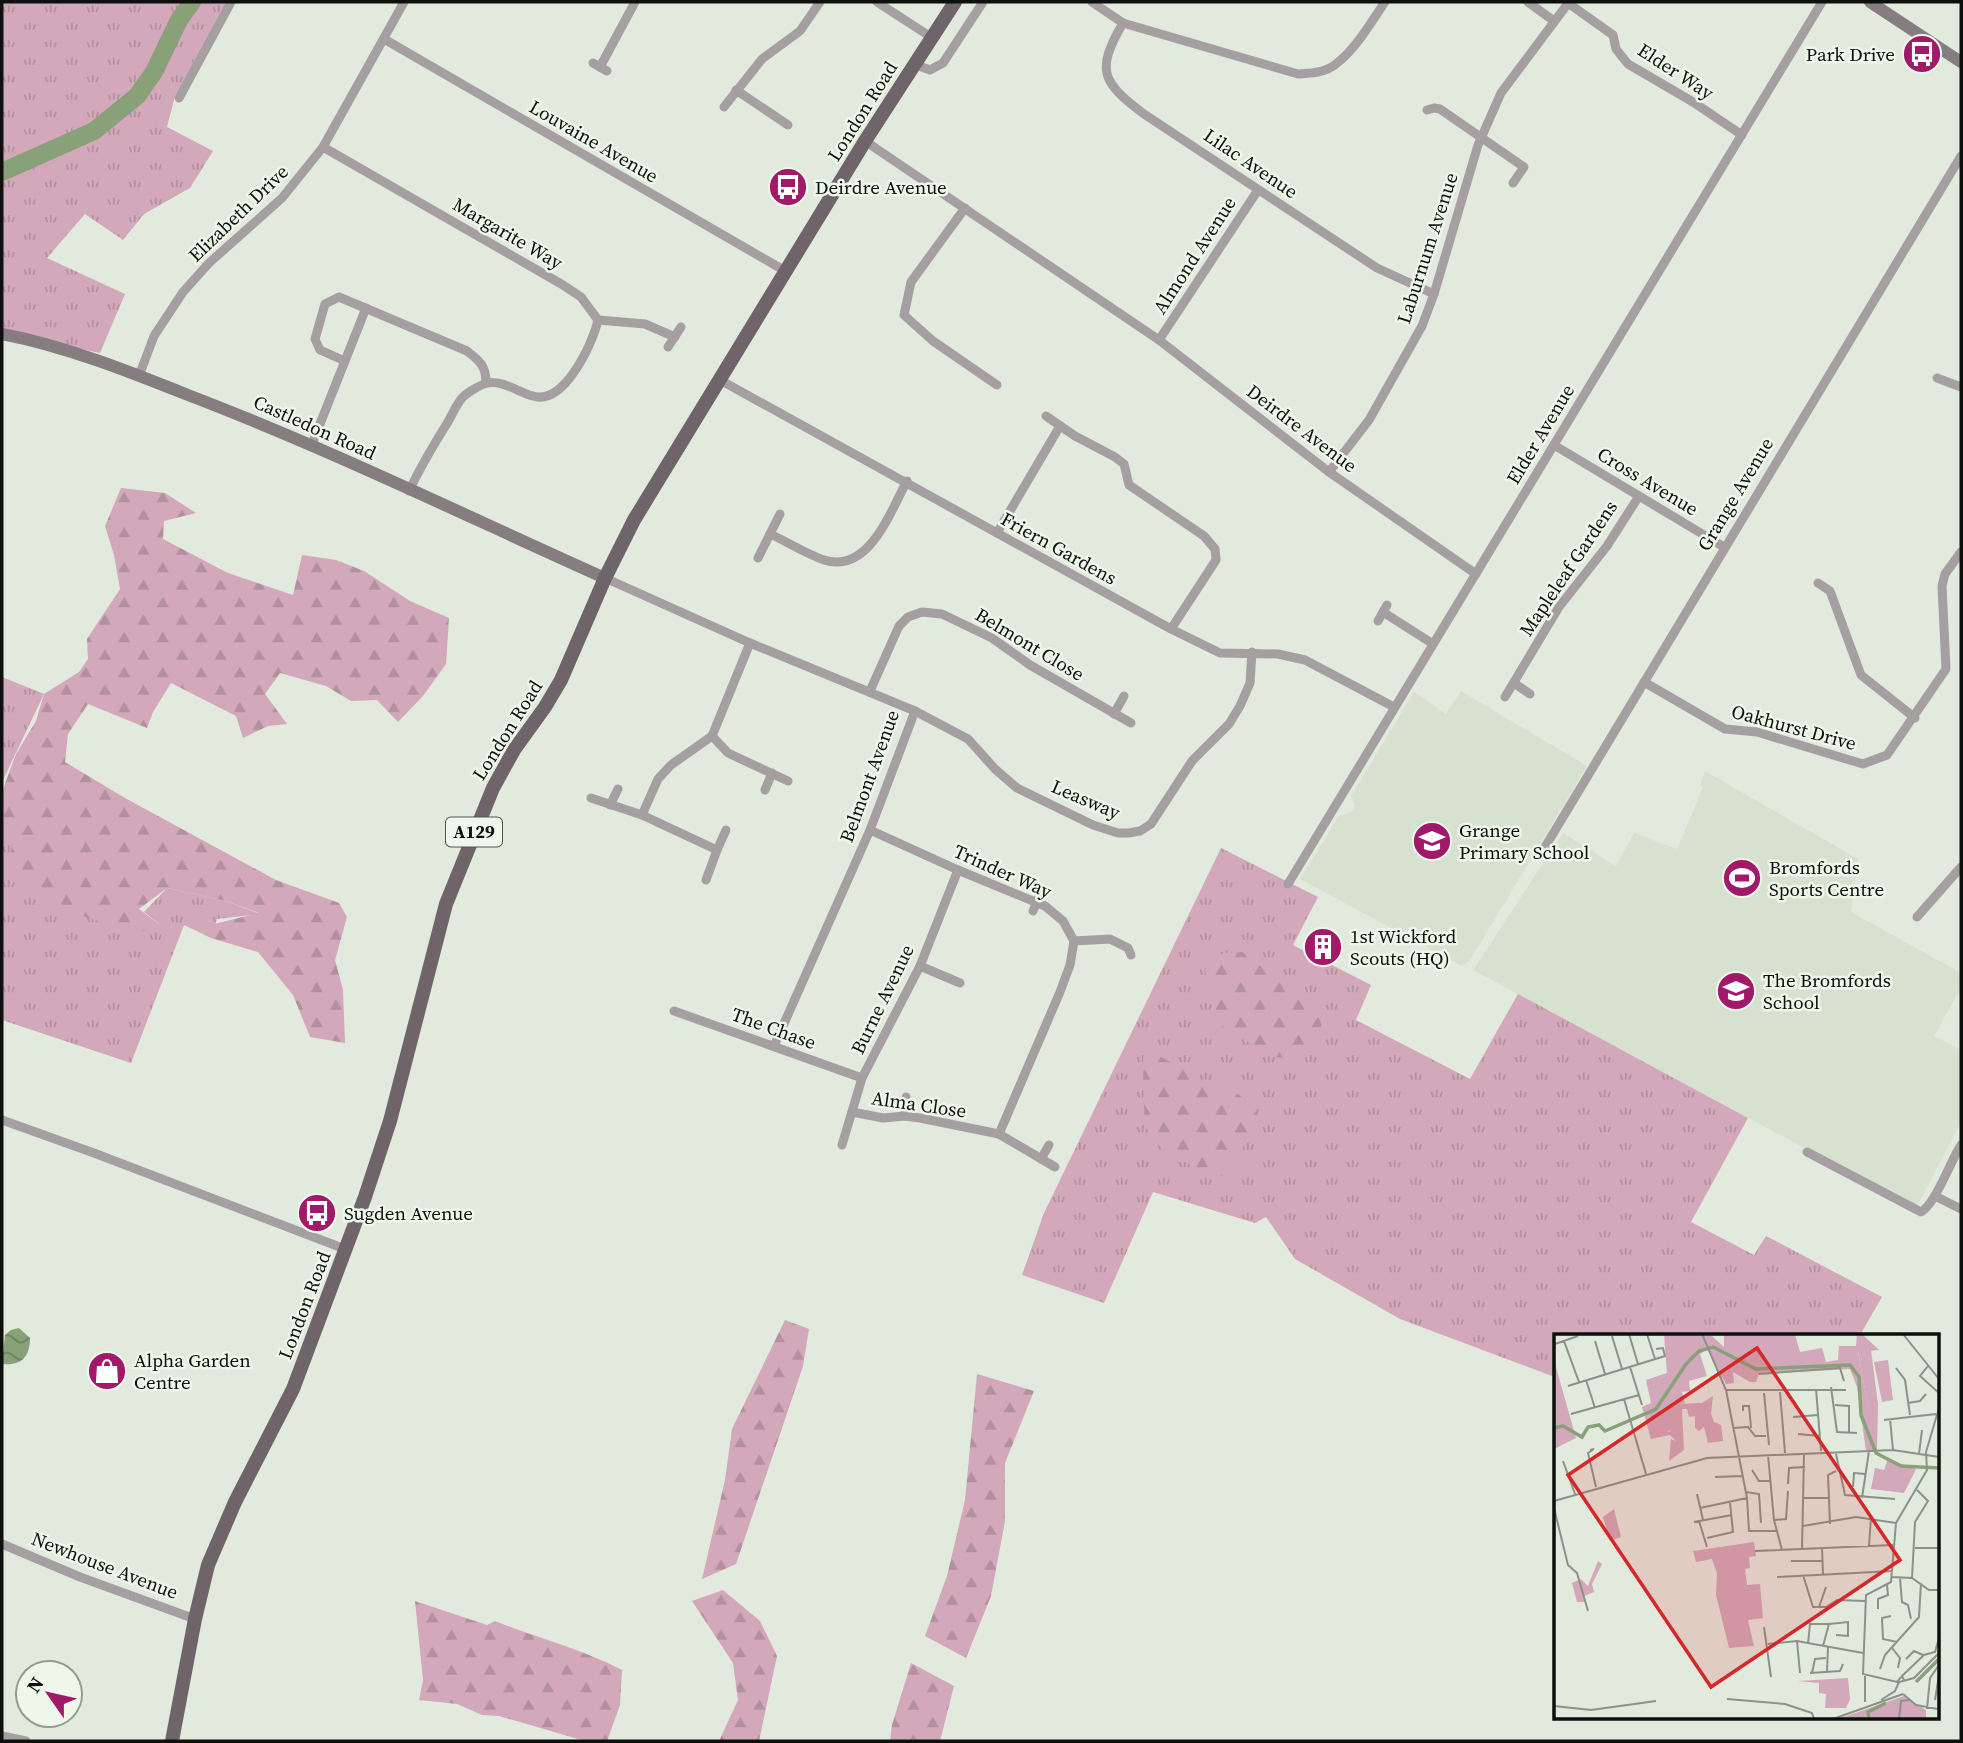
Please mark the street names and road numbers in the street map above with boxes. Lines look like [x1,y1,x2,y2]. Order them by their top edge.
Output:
street label: Elder Way [1633,37,1719,105]
street label: London Road [821,56,903,166]
street label: Louvaine Avenue [525,94,663,188]
street label: Lilac Avenue [1199,122,1303,204]
street label: Elizabeth Drive [182,159,294,267]
street label: Laburnum Avenue [1390,169,1464,327]
street label: Margarite Way [448,191,568,275]
street label: Almond Avenue [1146,191,1242,319]
street label: Deirdre Avenue [1242,378,1362,478]
street label: Elder Avenue [1500,379,1580,489]
street label: Castledon Road [250,388,381,466]
street label: Grange Avenue [1691,432,1779,556]
street label: Cross Avenue [1593,441,1703,521]
street label: Mapleleaf Gardens [1513,495,1623,641]
street label: Friern Gardens [996,505,1122,591]
street label: Belmont Close [971,601,1089,687]
street label: London Road [466,675,548,785]
street label: Oakhurst Drive [1729,698,1859,756]
street label: Belmont Avenue [833,706,905,846]
street label: Leasway [1048,773,1125,825]
road number: A129 [446,818,502,846]
street label: Trinder Way [950,838,1056,904]
street label: Burne Avenue [844,940,920,1058]
street label: The Chase [728,1001,820,1055]
street label: Alma Close [870,1084,968,1124]
street label: London Road [272,1247,337,1363]
street label: Newhouse Avenue [28,1525,182,1605]

